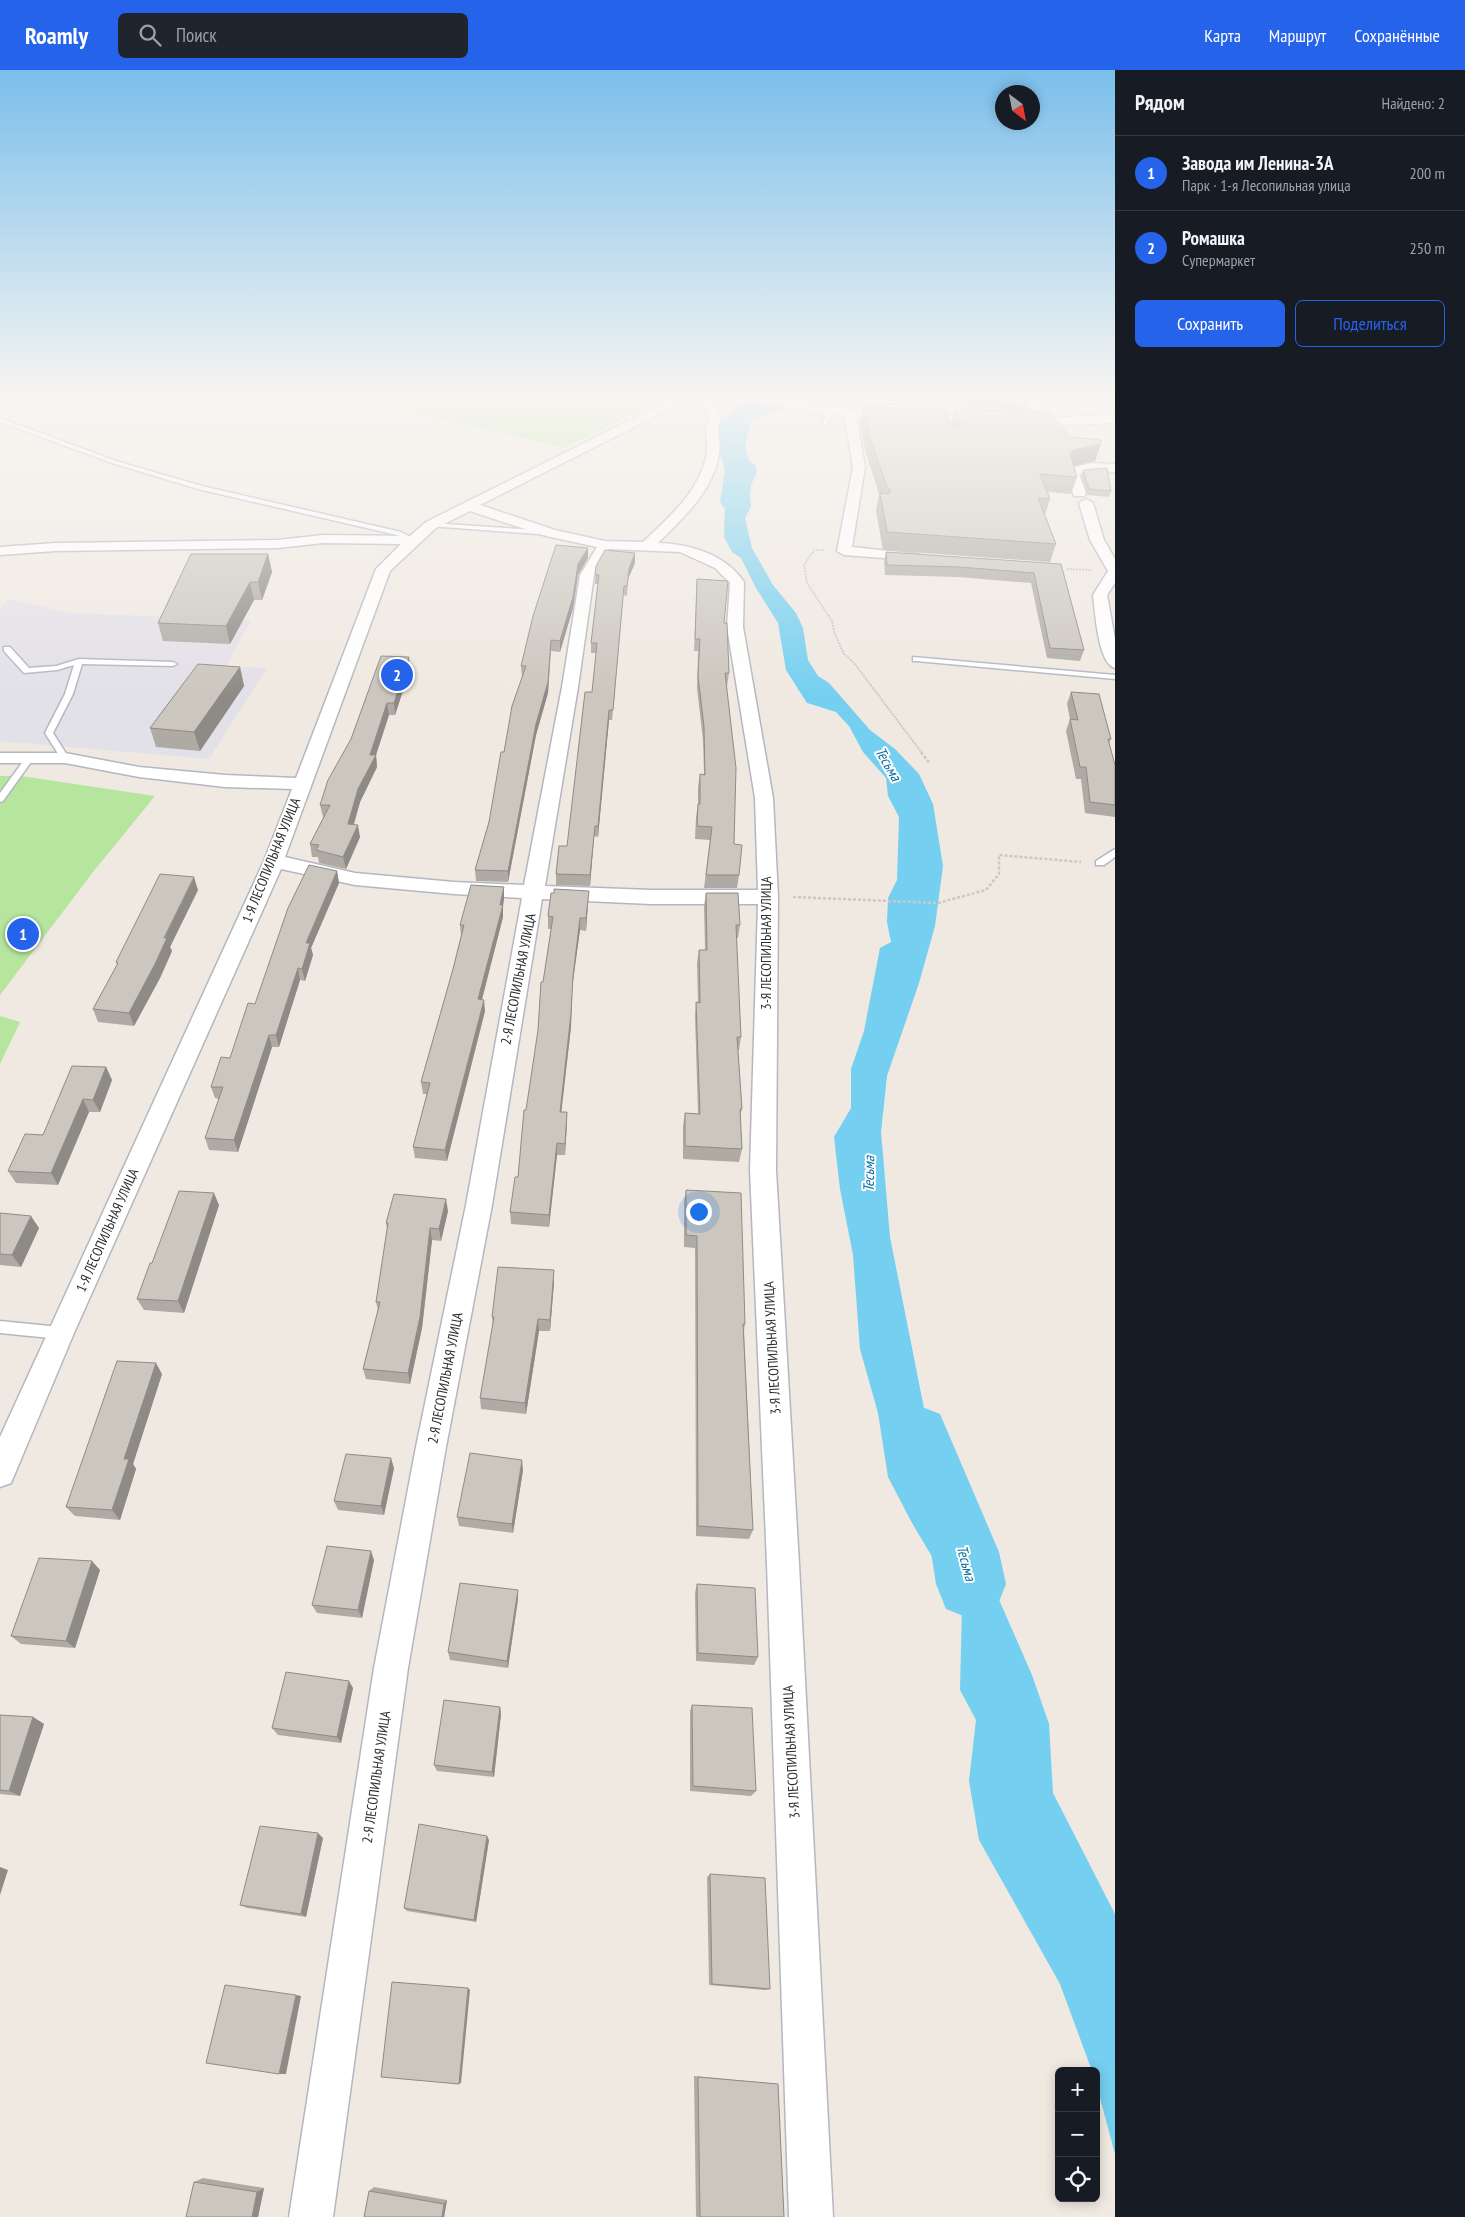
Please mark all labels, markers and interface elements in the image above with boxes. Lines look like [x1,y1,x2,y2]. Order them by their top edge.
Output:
search box [118,13,468,58]
text: Roamly [25,20,88,51]
icon: search [136,21,164,49]
text: Поиск [176,23,217,47]
text: Карта [1204,24,1241,47]
text: Маршрут [1269,24,1326,47]
text: Сохранённые [1354,24,1440,47]
north arrow [995,85,1040,130]
text: Рядом [1135,89,1185,116]
text: Найдено: 2 [1382,93,1445,113]
text: Завода им Ленина-3А [1182,151,1334,175]
text: 1 [1147,163,1155,183]
text: 200 m [1410,163,1445,183]
text: Парк · 1-я Лесопильная улица [1182,175,1351,195]
text: Ромашка [1182,226,1245,250]
text: 2 [1147,238,1155,258]
text: 250 m [1410,238,1445,258]
text: Супермаркет [1182,250,1255,270]
button: Сохранить [1135,300,1285,347]
button: Поделиться [1295,300,1445,347]
pin: 2 [381,656,413,694]
water label: Тесьма [871,743,906,785]
street label: 1-Я ЛЕСОПИЛЬНАЯ УЛИЦА [238,794,304,925]
street label: 3-Я ЛЕСОПИЛЬНАЯ УЛИЦА [757,876,775,1010]
street label: 2-Я ЛЕСОПИЛЬНАЯ УЛИЦА [496,911,540,1046]
pin: 1 [7,915,39,953]
water label: Тесьма [859,1155,878,1192]
street label: 1-Я ЛЕСОПИЛЬНАЯ УЛИЦА [72,1165,142,1295]
your location [686,1199,712,1225]
street label: 3-Я ЛЕСОПИЛЬНАЯ УЛИЦА [760,1281,784,1415]
street label: 2-Я ЛЕСОПИЛЬНАЯ УЛИЦА [423,1310,467,1445]
water label: Тесьма [953,1543,981,1584]
street label: 3-Я ЛЕСОПИЛЬНАЯ УЛИЦА [779,1685,803,1819]
street label: 2-Я ЛЕСОПИЛЬНАЯ УЛИЦА [358,1709,394,1844]
map controls [1055,2067,1100,2202]
button: + [1055,2067,1100,2112]
button: − [1055,2112,1100,2157]
button: locate [1055,2157,1100,2202]

